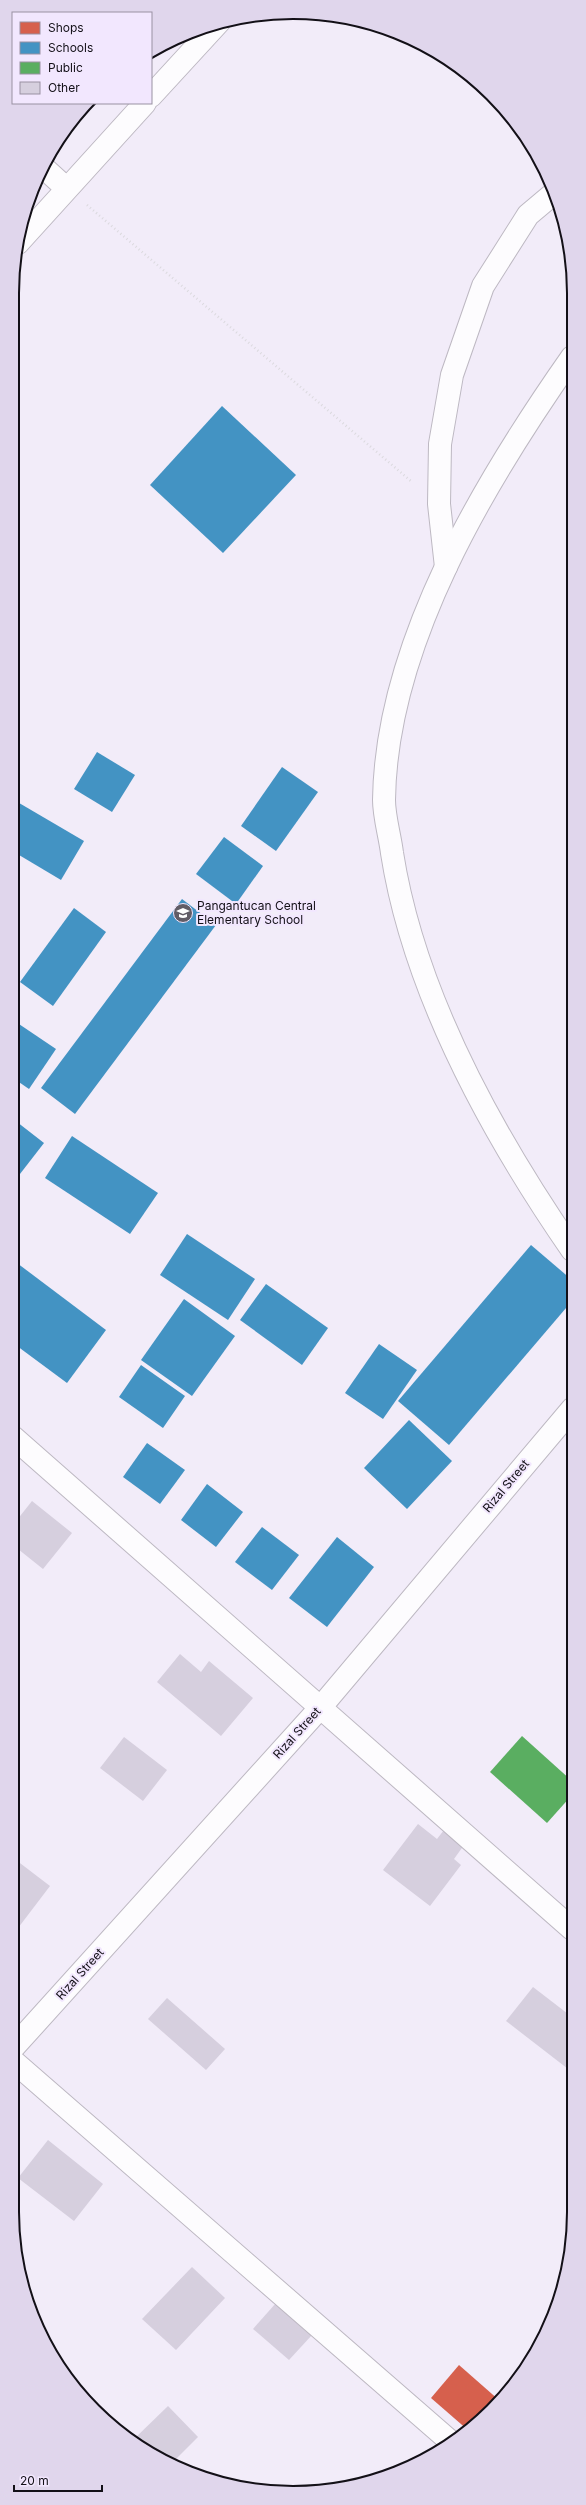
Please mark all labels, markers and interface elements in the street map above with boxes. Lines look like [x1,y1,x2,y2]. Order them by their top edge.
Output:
legend [12,12,152,104]
text: Shops [48,20,84,35]
text: Schools [48,40,93,55]
text: Public [48,60,83,75]
text: Other [48,80,80,95]
place label: Pangantucan Central Elementary School [197,898,316,927]
school or university icon: Pangantucan Central Elementary School [172,902,194,924]
street label: Rizal Street [479,1456,532,1515]
street label: Rizal Street [270,1704,324,1762]
street label: Rizal Street [53,1945,107,2003]
scale bar [14,2467,102,2493]
text: 20 m [20,2473,49,2488]

